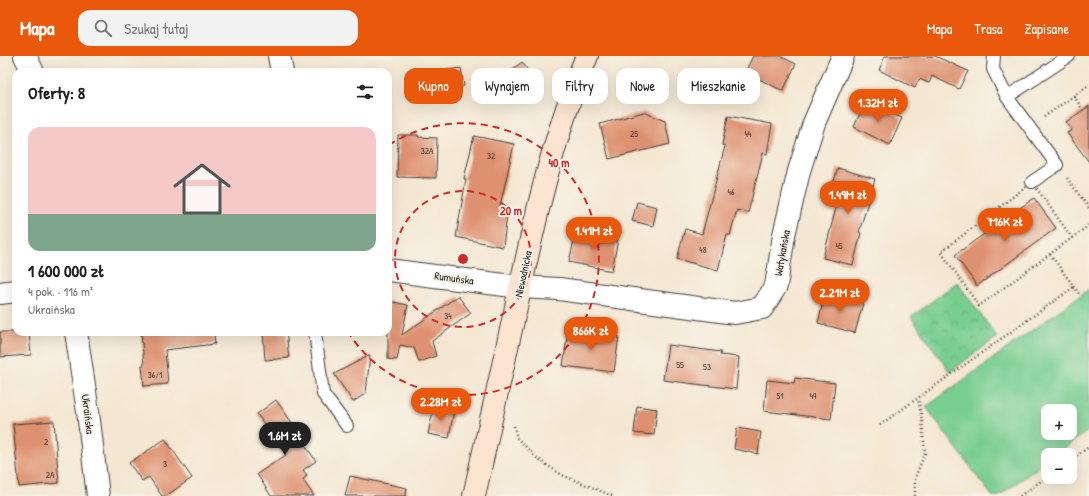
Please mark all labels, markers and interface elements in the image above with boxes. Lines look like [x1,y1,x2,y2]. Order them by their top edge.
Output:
search box [78,10,358,46]
text: Mapa [20,15,54,41]
icon: search [92,17,114,39]
text: Szukaj tutaj [124,18,188,39]
text: Mapa [927,19,952,38]
text: Trasa [974,19,1003,38]
text: Zapisane [1025,19,1069,38]
chip: Kupno [404,68,463,104]
chip: Wynajem [471,68,544,104]
chip: Filtry [552,68,608,104]
chip: Nowe [616,68,669,104]
chip: Mieszkanie [677,68,760,104]
text: Oferty: 8 [28,81,85,104]
icon: filters [354,81,376,103]
pin: 1.32M zł [837,89,919,123]
text: 1.32M zł [858,93,898,111]
house number: 25 [630,128,638,140]
house number: 44 [745,128,752,140]
house number: 32A [421,145,434,157]
house number: 32 [487,150,496,162]
icon: home [166,153,238,225]
text: 40 m [549,154,569,171]
pin: 1.49M zł [807,181,889,215]
text: 1.49M zł [829,185,867,203]
house number: 46 [728,186,735,198]
text: 20 m [500,202,522,219]
pin: 716K zł [968,208,1042,242]
text: 716K zł [987,212,1023,230]
pin: 1.41M zł [553,217,635,251]
text: 1.41M zł [575,221,613,239]
street label: Watykańska [771,228,793,277]
house number: 45 [835,240,843,252]
house number: 48 [699,244,707,256]
street label: Niewodnicka [511,249,535,298]
centre of rings [456,252,470,266]
text: 1 600 000 zł [28,259,105,282]
street label: Rumuńska [434,268,475,288]
pin: 2.21M zł [799,279,881,313]
text: 4 pok. · 116 m² [28,282,93,300]
text: 2.21M zł [820,283,860,301]
text: Ukraińska [28,300,75,318]
house number: 34 [444,310,452,322]
pin: 866K zł [554,317,628,351]
text: 866K zł [573,321,609,339]
house number: 55 [676,359,684,371]
house number: 53 [703,361,711,373]
house number: 36/1 [148,369,162,381]
pin: 2.28M zł [400,388,482,422]
house number: 51 [776,390,784,402]
house number: 49 [810,390,817,402]
text: 2.28M zł [420,392,462,410]
street label: Ukraińska [79,393,97,435]
map controls [1041,404,1077,484]
button: + [1041,404,1077,440]
pin: 1.6M zł [248,422,322,456]
text: 1.6M zł [268,426,302,444]
house number: 2 [44,436,49,448]
button: − [1041,448,1077,484]
house number: 3 [163,458,167,470]
house number: 2A [46,469,55,481]

